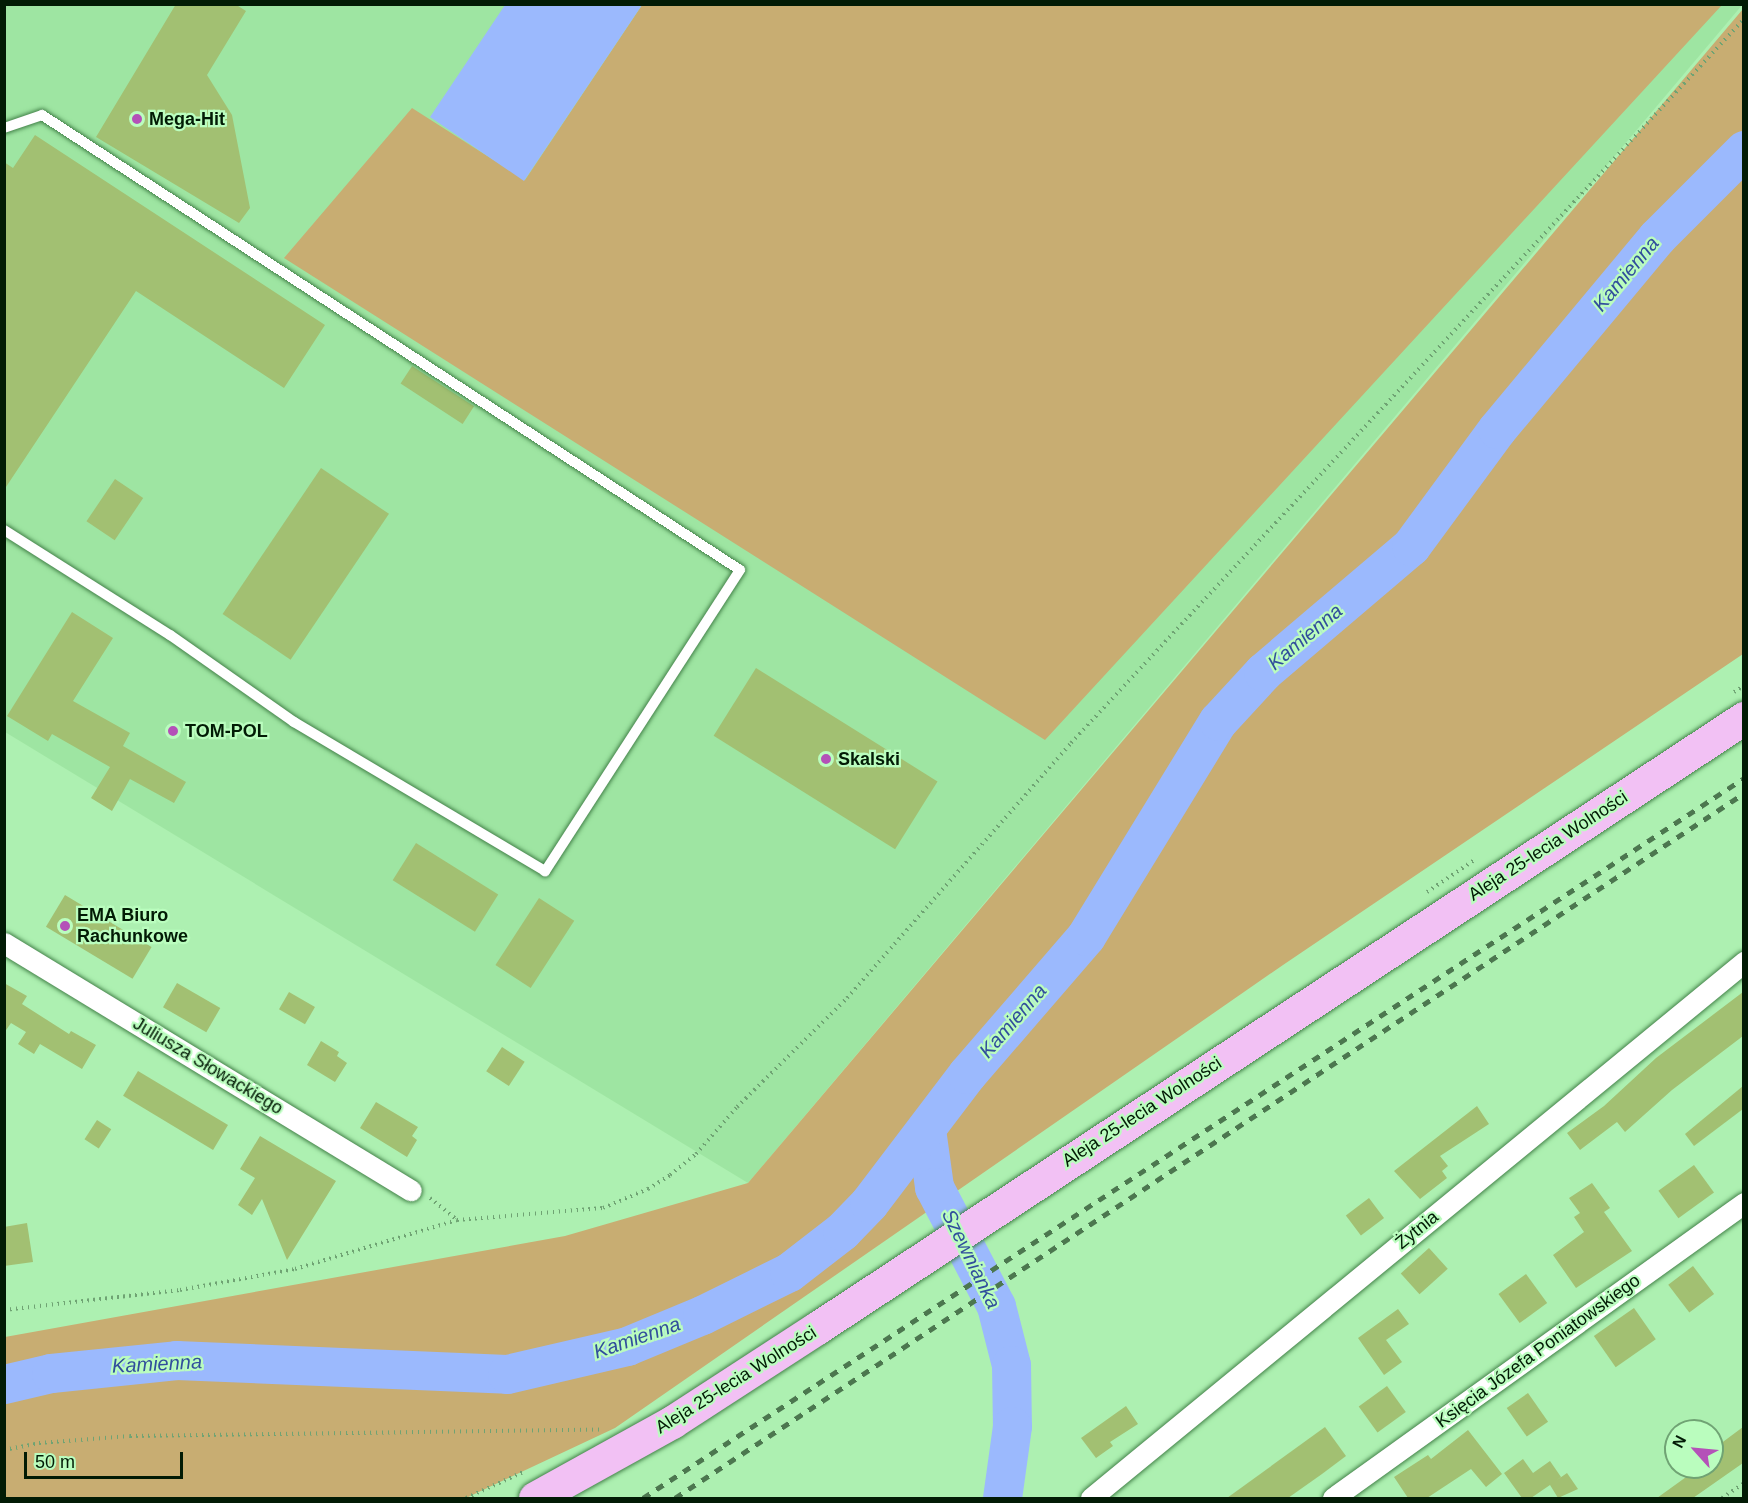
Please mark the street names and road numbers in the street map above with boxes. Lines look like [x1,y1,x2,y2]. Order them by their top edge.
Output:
street label: Aleja 25-lecia Wolności [1464,786,1632,906]
street label: Juliusza Słowackiego [129,1013,287,1119]
street label: Aleja 25-lecia Wolności [1058,1052,1226,1172]
street label: Żytnia [1391,1206,1443,1254]
street label: Księcia Józefa Poniatowskiego [1432,1270,1644,1432]
street label: Aleja 25-lecia Wolności [652,1322,820,1438]

